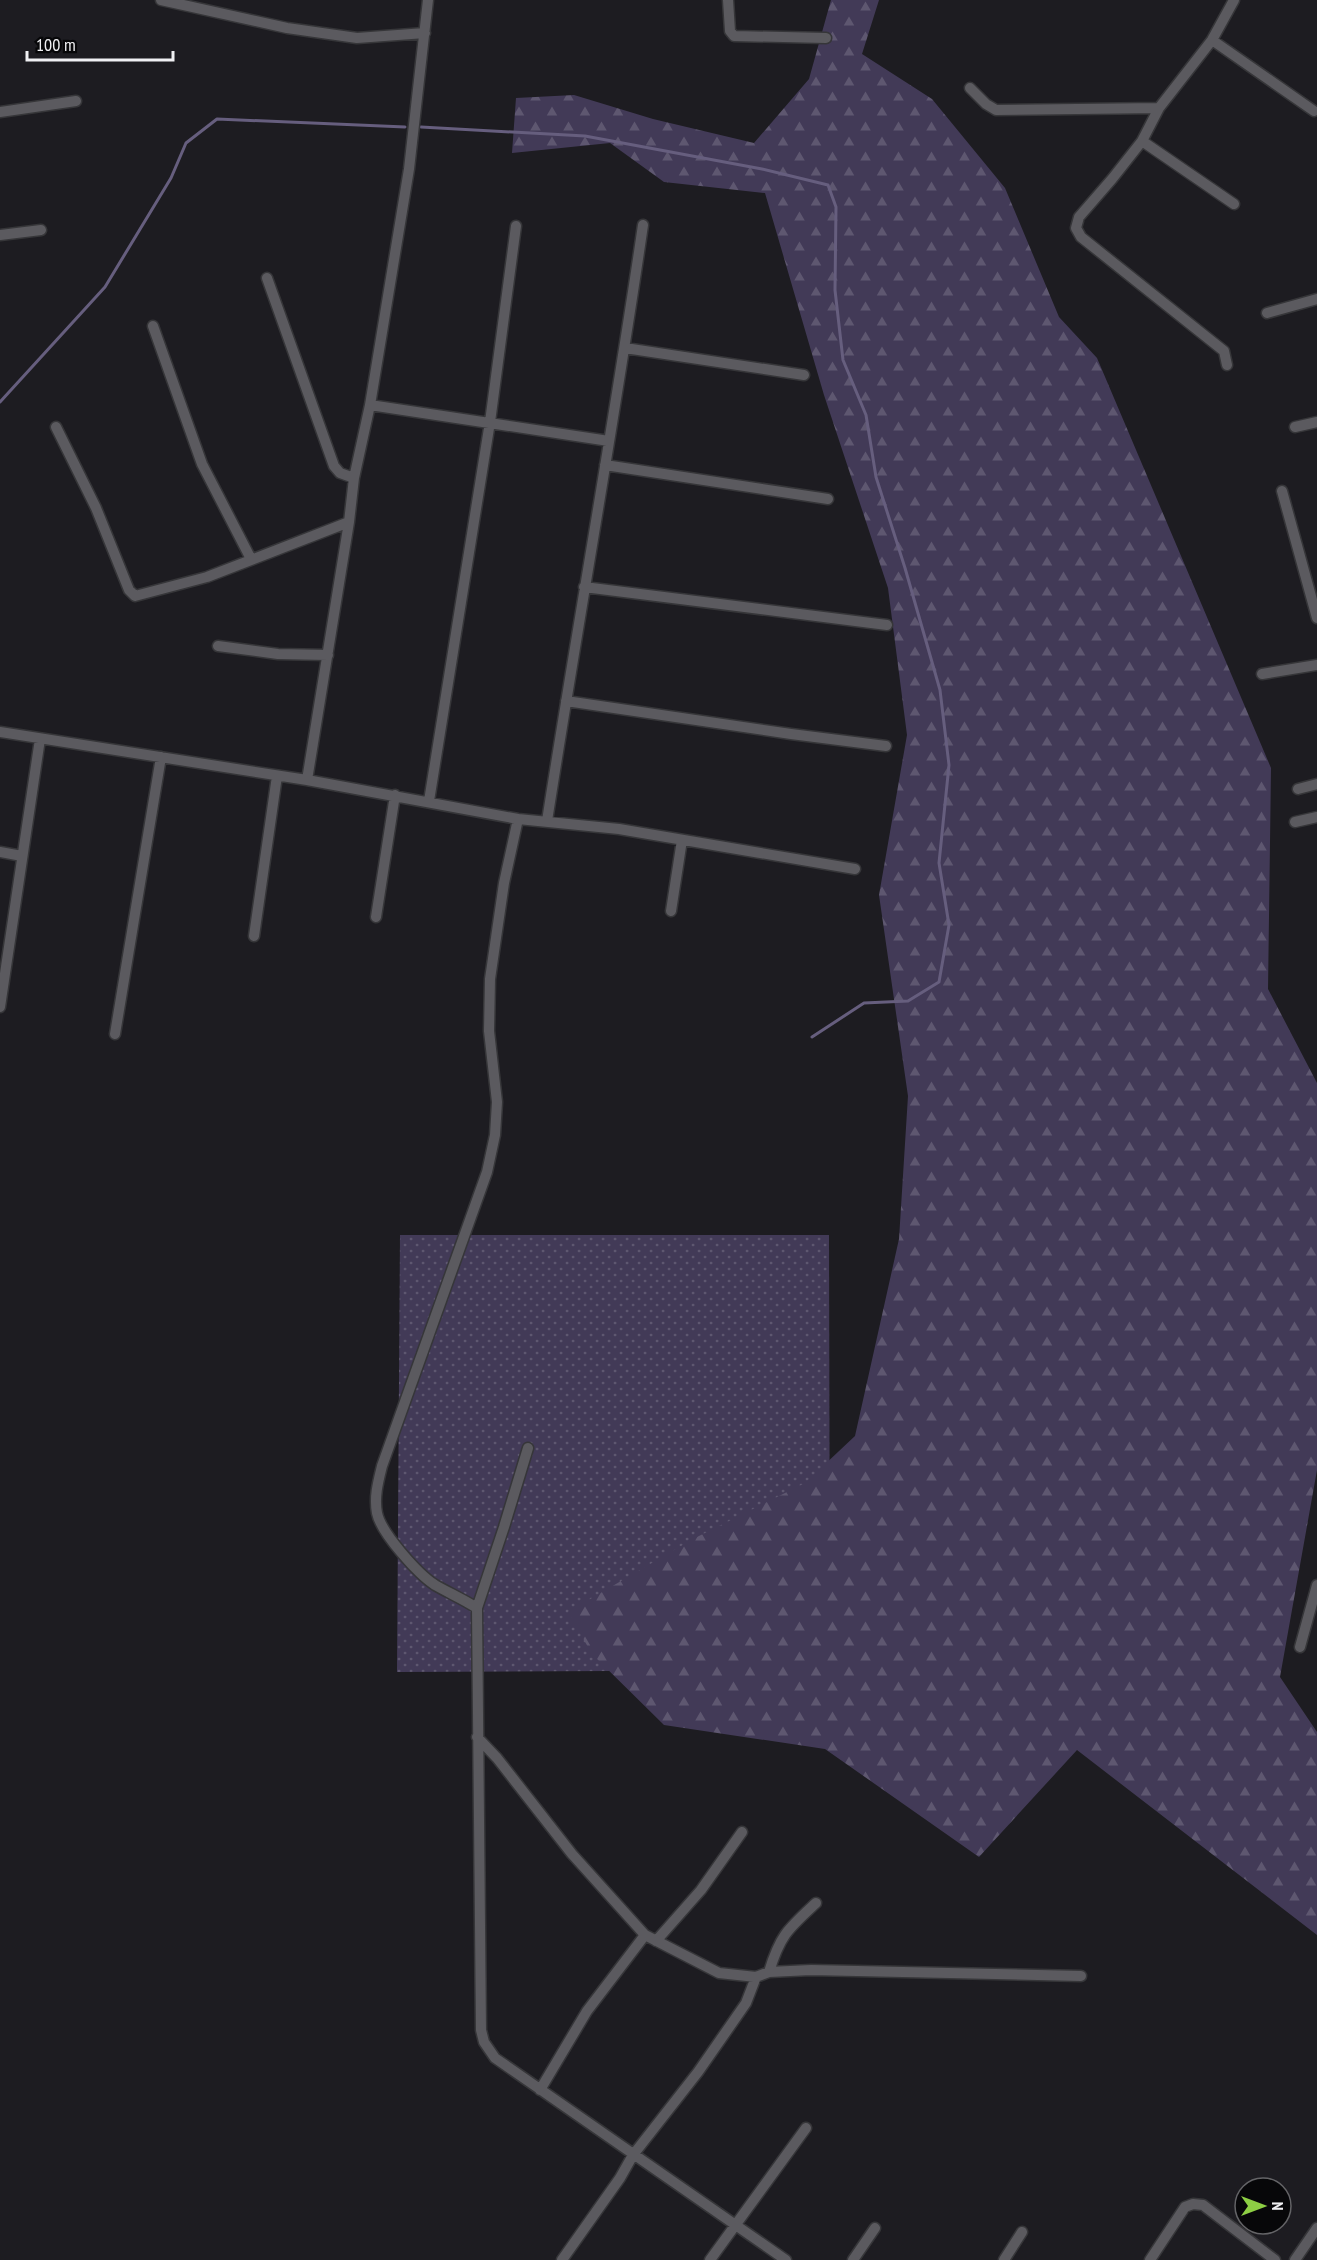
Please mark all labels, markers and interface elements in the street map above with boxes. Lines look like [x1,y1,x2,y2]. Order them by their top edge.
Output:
scale bar [27,24,172,62]
text: 100 m [36,33,76,56]
north arrow [1233,2176,1293,2236]
text: N [1268,2202,1288,2210]

